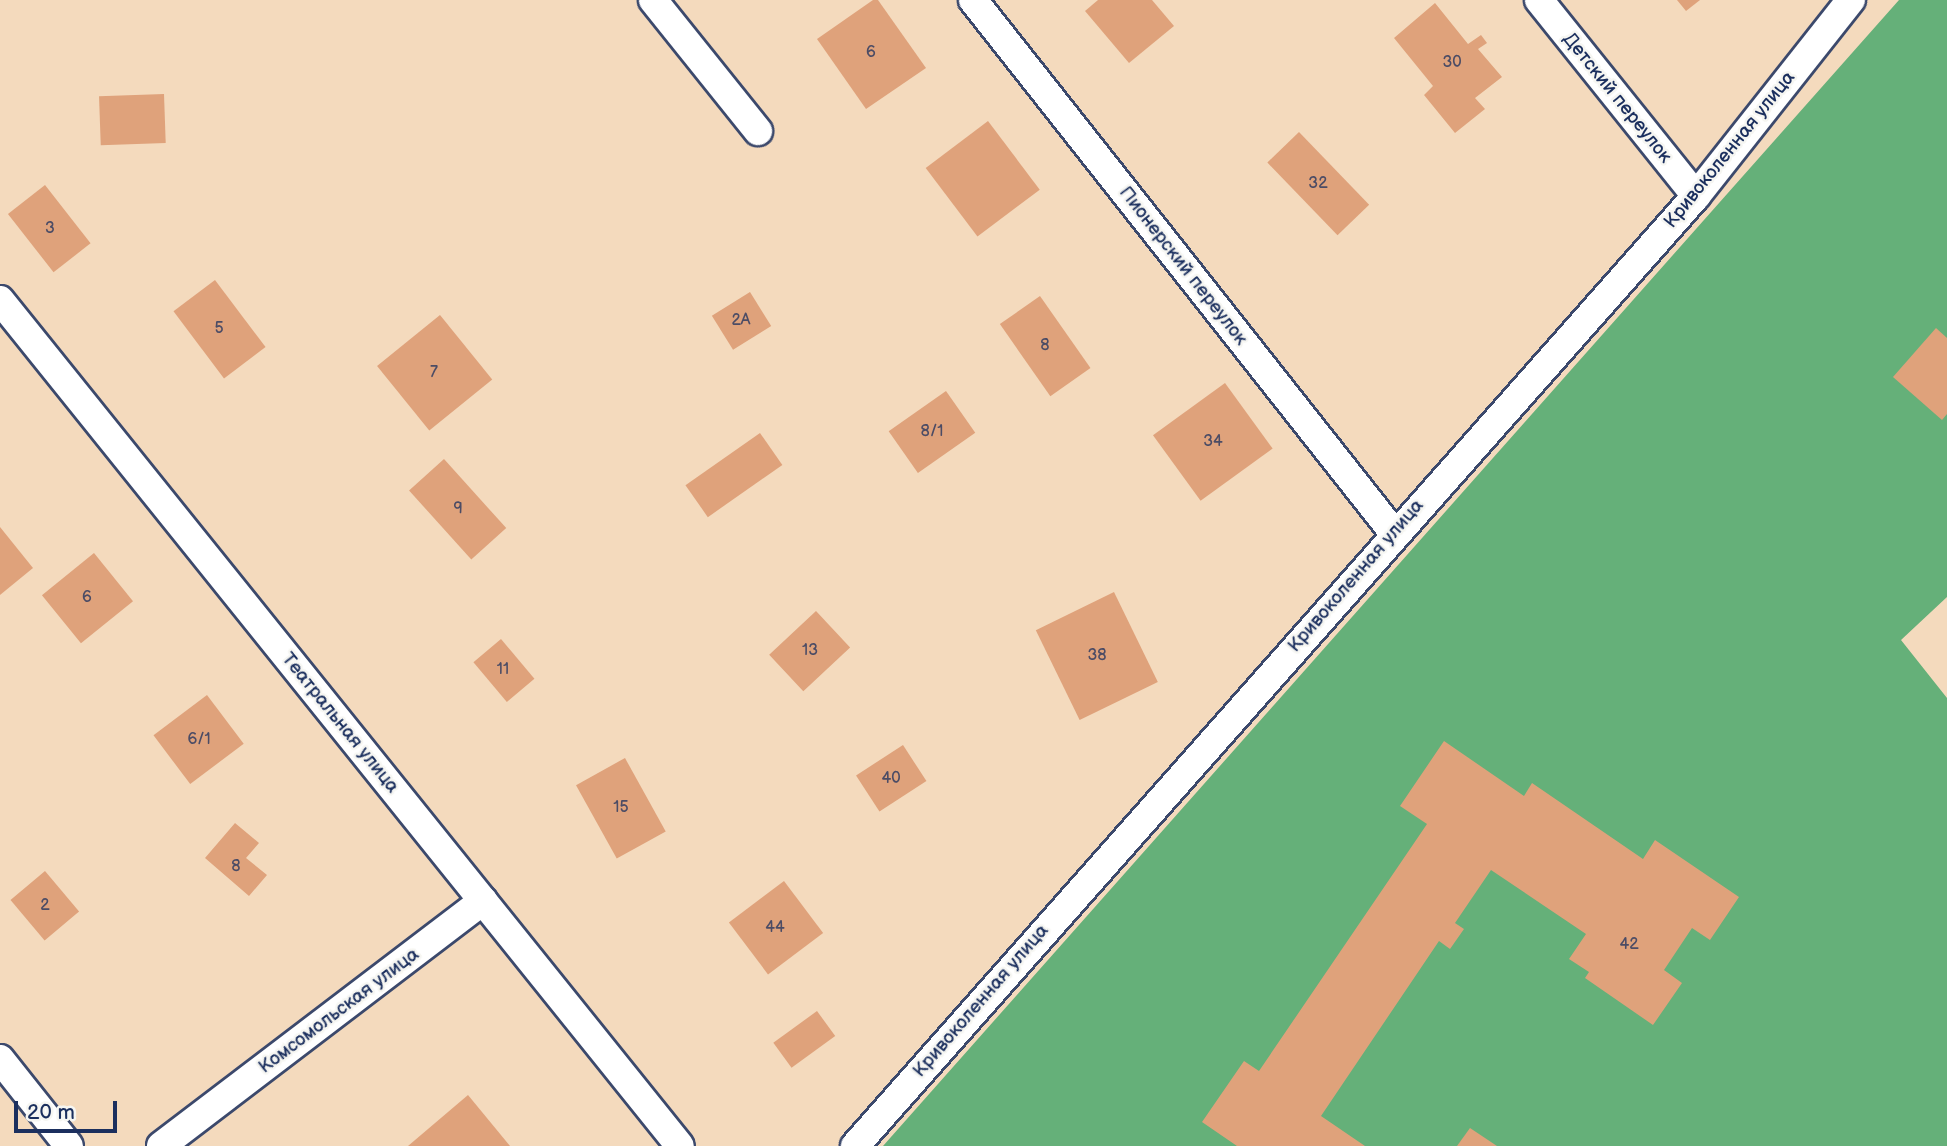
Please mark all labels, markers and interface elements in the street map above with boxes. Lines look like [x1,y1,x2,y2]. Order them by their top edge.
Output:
street label: Детский переулок [1557,28,1677,168]
house number: 6 [866,43,876,63]
house number: 30 [1442,53,1462,73]
street label: Кривоколенная улица [1660,67,1800,233]
house number: 32 [1308,174,1328,194]
street label: Пионерский переулок [1114,182,1252,350]
house number: 3 [45,219,55,239]
house number: 2А [731,311,751,331]
house number: 5 [214,319,224,339]
house number: 8 [1040,336,1050,356]
house number: 7 [430,363,438,383]
house number: 8/1 [921,422,943,442]
house number: 34 [1203,432,1223,452]
street label: Кривоколенная улица [1283,495,1429,657]
house number: 9 [453,499,463,519]
house number: 6 [82,588,92,608]
house number: 13 [802,641,818,661]
house number: 38 [1087,646,1107,666]
street label: Театральная улица [276,648,404,798]
house number: 11 [497,660,509,680]
house number: 6/1 [187,730,211,750]
house number: 40 [881,769,901,789]
house number: 15 [613,798,629,818]
house number: 8 [231,857,241,877]
house number: 2 [40,896,50,916]
house number: 44 [765,918,785,938]
street label: Кривоколенная улица [908,920,1054,1082]
house number: 42 [1619,935,1639,955]
street label: Комсомольская улица [254,943,424,1079]
scale bar [18,1086,121,1130]
text: 20 m [27,1100,75,1125]

